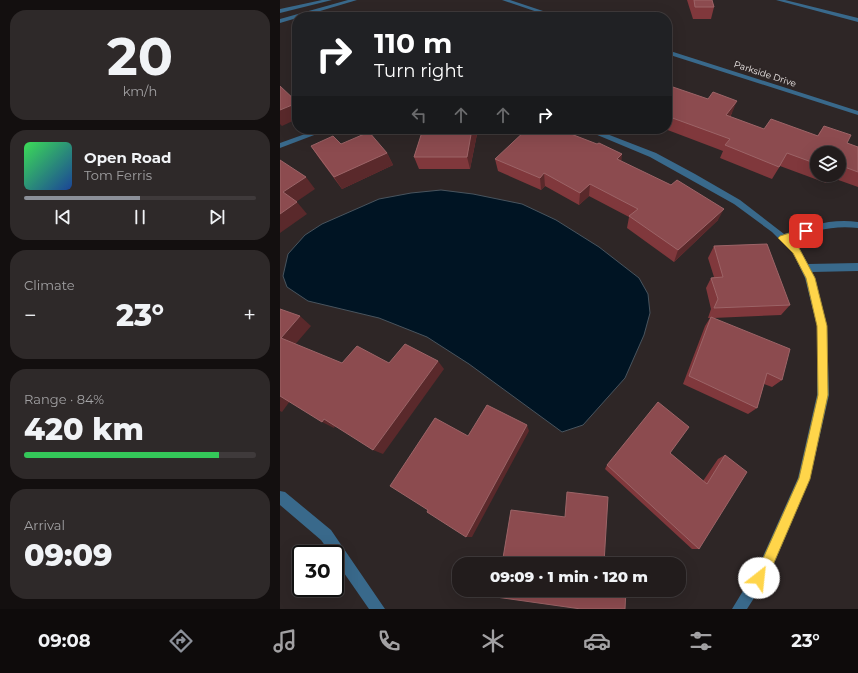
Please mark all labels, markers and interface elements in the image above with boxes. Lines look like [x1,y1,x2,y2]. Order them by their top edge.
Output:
text: 20 [107,25,173,88]
text: 110 m [374,26,452,60]
icon: right [308,28,360,80]
street label: Parkside Drive [733,58,798,89]
text: Turn right [374,60,464,82]
text: km/h [123,83,157,99]
icon: left [408,104,430,126]
icon: ahead [450,104,472,126]
icon: ahead [492,104,514,126]
icon: right [534,104,556,126]
map controls [810,146,846,182]
button: layers [810,146,846,182]
text: Open Road [84,148,172,167]
text: Tom Ferris [84,167,152,183]
icon: previous [52,206,74,228]
icon: pause [129,206,151,228]
icon: next [206,206,228,228]
pin [789,214,823,248]
icon: arrive [795,220,817,242]
text: Climate [24,277,75,293]
text: 23° [116,297,164,334]
text: − [24,302,37,329]
text: + [243,302,256,329]
text: Range · 84% [24,391,104,407]
text: 420 km [24,411,144,448]
text: Arrival [24,517,65,533]
text: 09:09 [24,537,113,574]
speed limit sign: 30 [292,545,344,597]
position arrow [738,557,780,599]
text: 09:09 · 1 min · 120 m [490,567,648,586]
icon: directions [167,627,195,655]
icon: music [271,627,299,655]
icon: phone [375,627,403,655]
icon: climate [479,627,507,655]
icon: car [583,627,611,655]
icon: filters [687,627,715,655]
text: 09:08 [38,630,91,652]
text: 23° [791,630,820,652]

